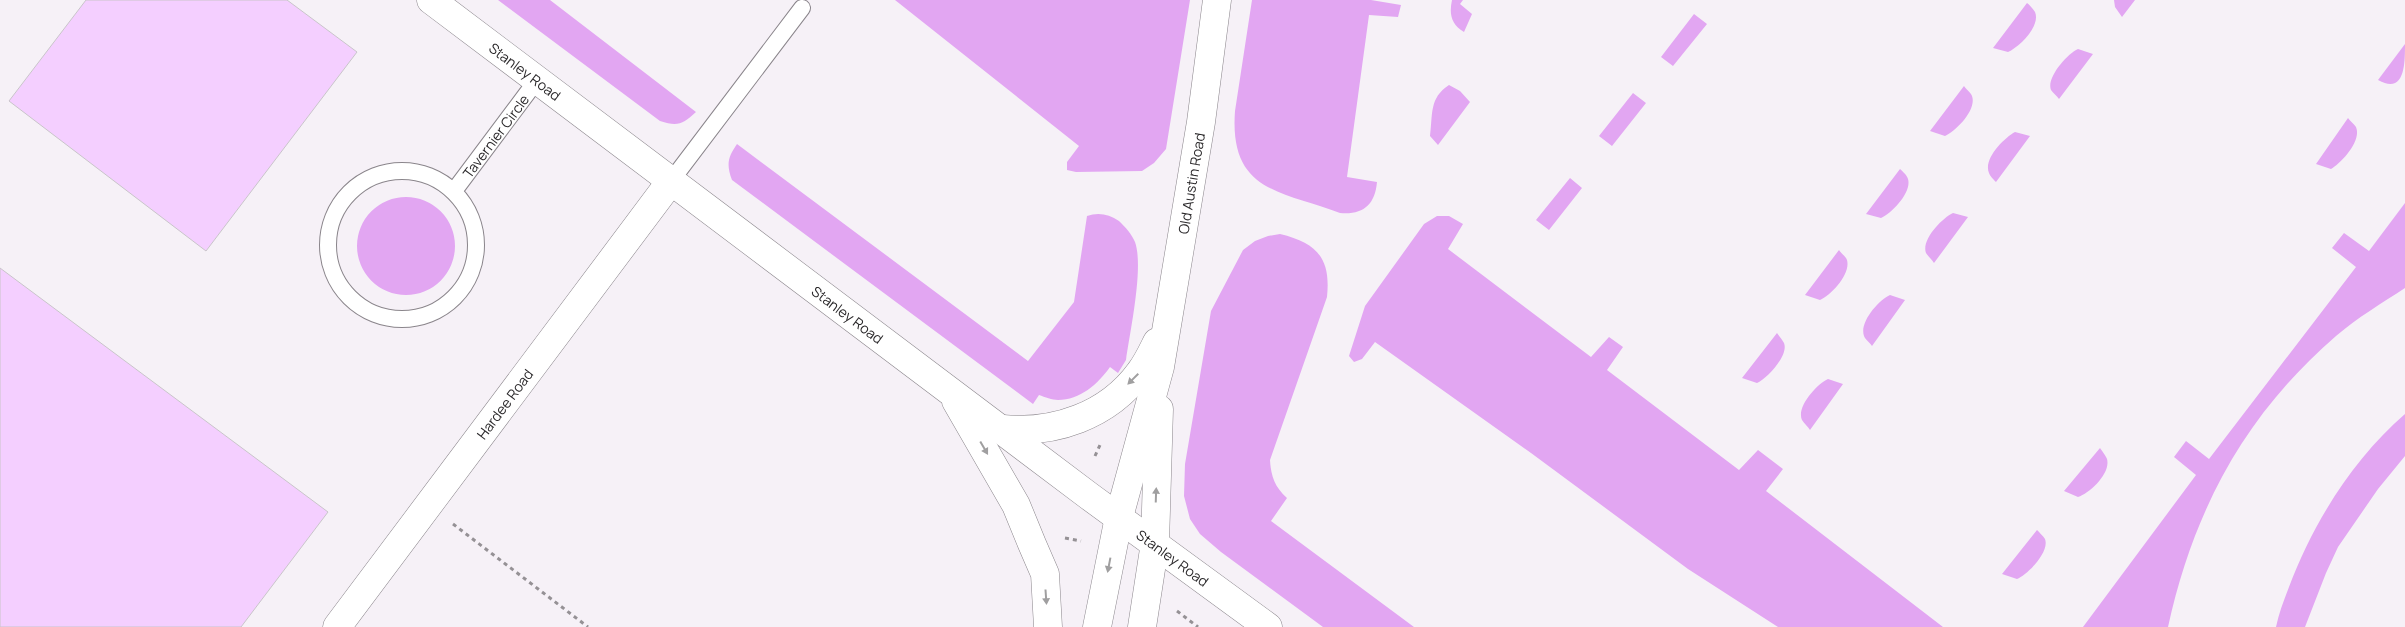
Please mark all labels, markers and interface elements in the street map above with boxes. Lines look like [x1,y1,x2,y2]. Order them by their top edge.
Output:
street label: Stanley Road [486,38,565,104]
street label: Tavernier Circle [458,90,533,181]
street label: Old Austin Road [1173,131,1209,235]
street label: Stanley Road [808,281,888,347]
street label: Hardee Road [472,365,537,443]
one-way arrow [1127,373,1139,385]
one-way arrow [979,442,988,455]
one-way arrow [1153,486,1161,502]
street label: Stanley Road [1133,525,1213,590]
one-way arrow [1105,558,1113,573]
one-way arrow [1042,589,1050,605]

